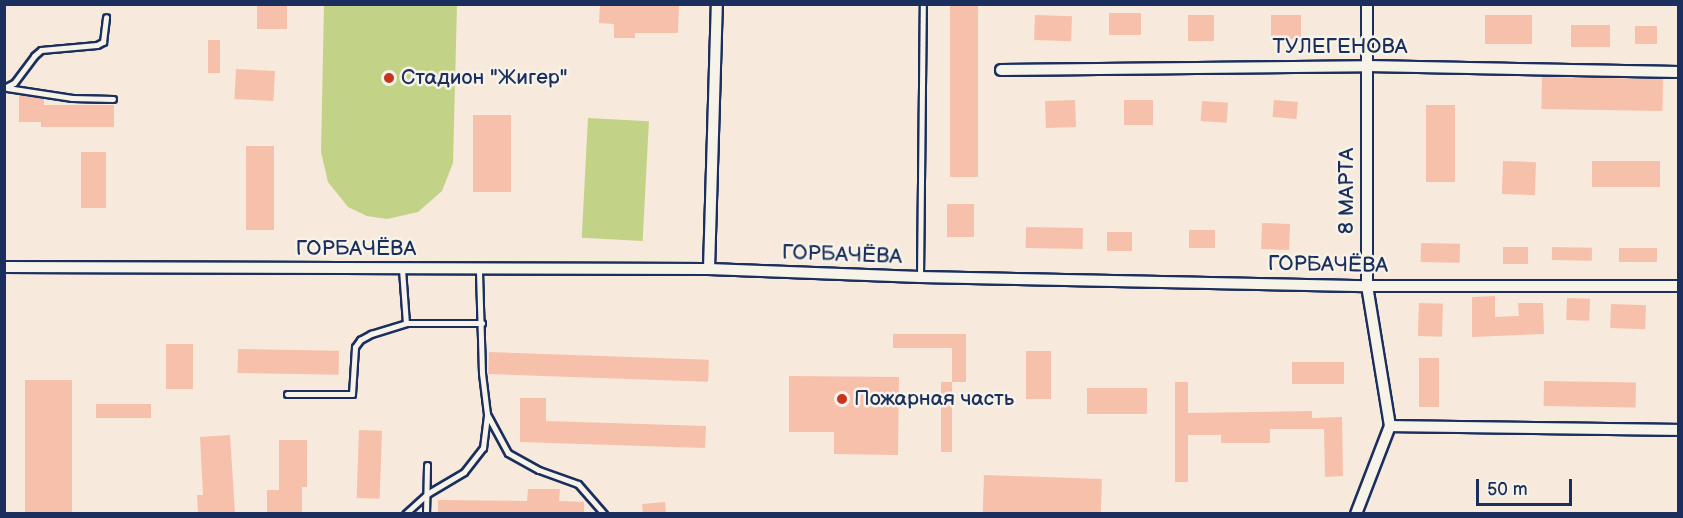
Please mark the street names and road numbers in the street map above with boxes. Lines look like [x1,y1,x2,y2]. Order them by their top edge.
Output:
street label: ТУЛЕГЕНОВА [1273,34,1407,60]
street label: 8 МАРТА [1334,148,1360,234]
street label: ГОРБАЧЁВА [296,236,416,262]
street label: ГОРБАЧЁВА [781,240,903,270]
street label: ГОРБАЧЁВА [1268,251,1388,279]

